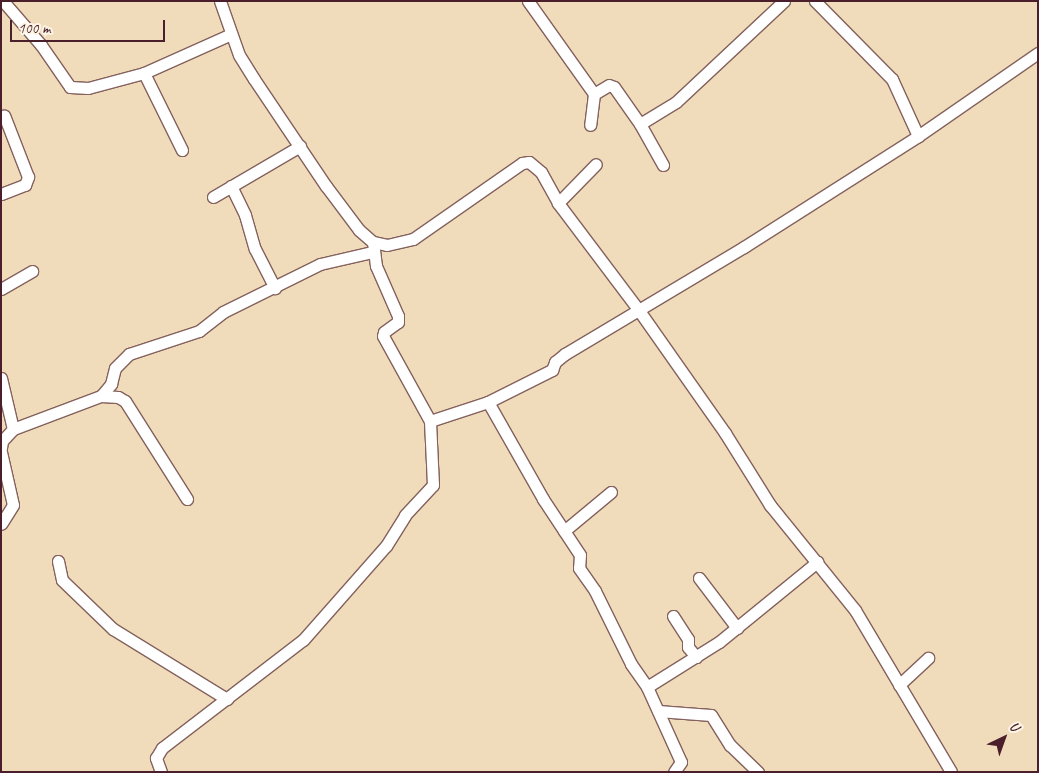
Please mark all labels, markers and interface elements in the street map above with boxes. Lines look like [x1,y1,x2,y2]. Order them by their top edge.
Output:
scale bar [12,10,168,42]
text: 100 m [18,19,50,38]
north arrow [979,713,1029,763]
text: U [1006,718,1023,735]

